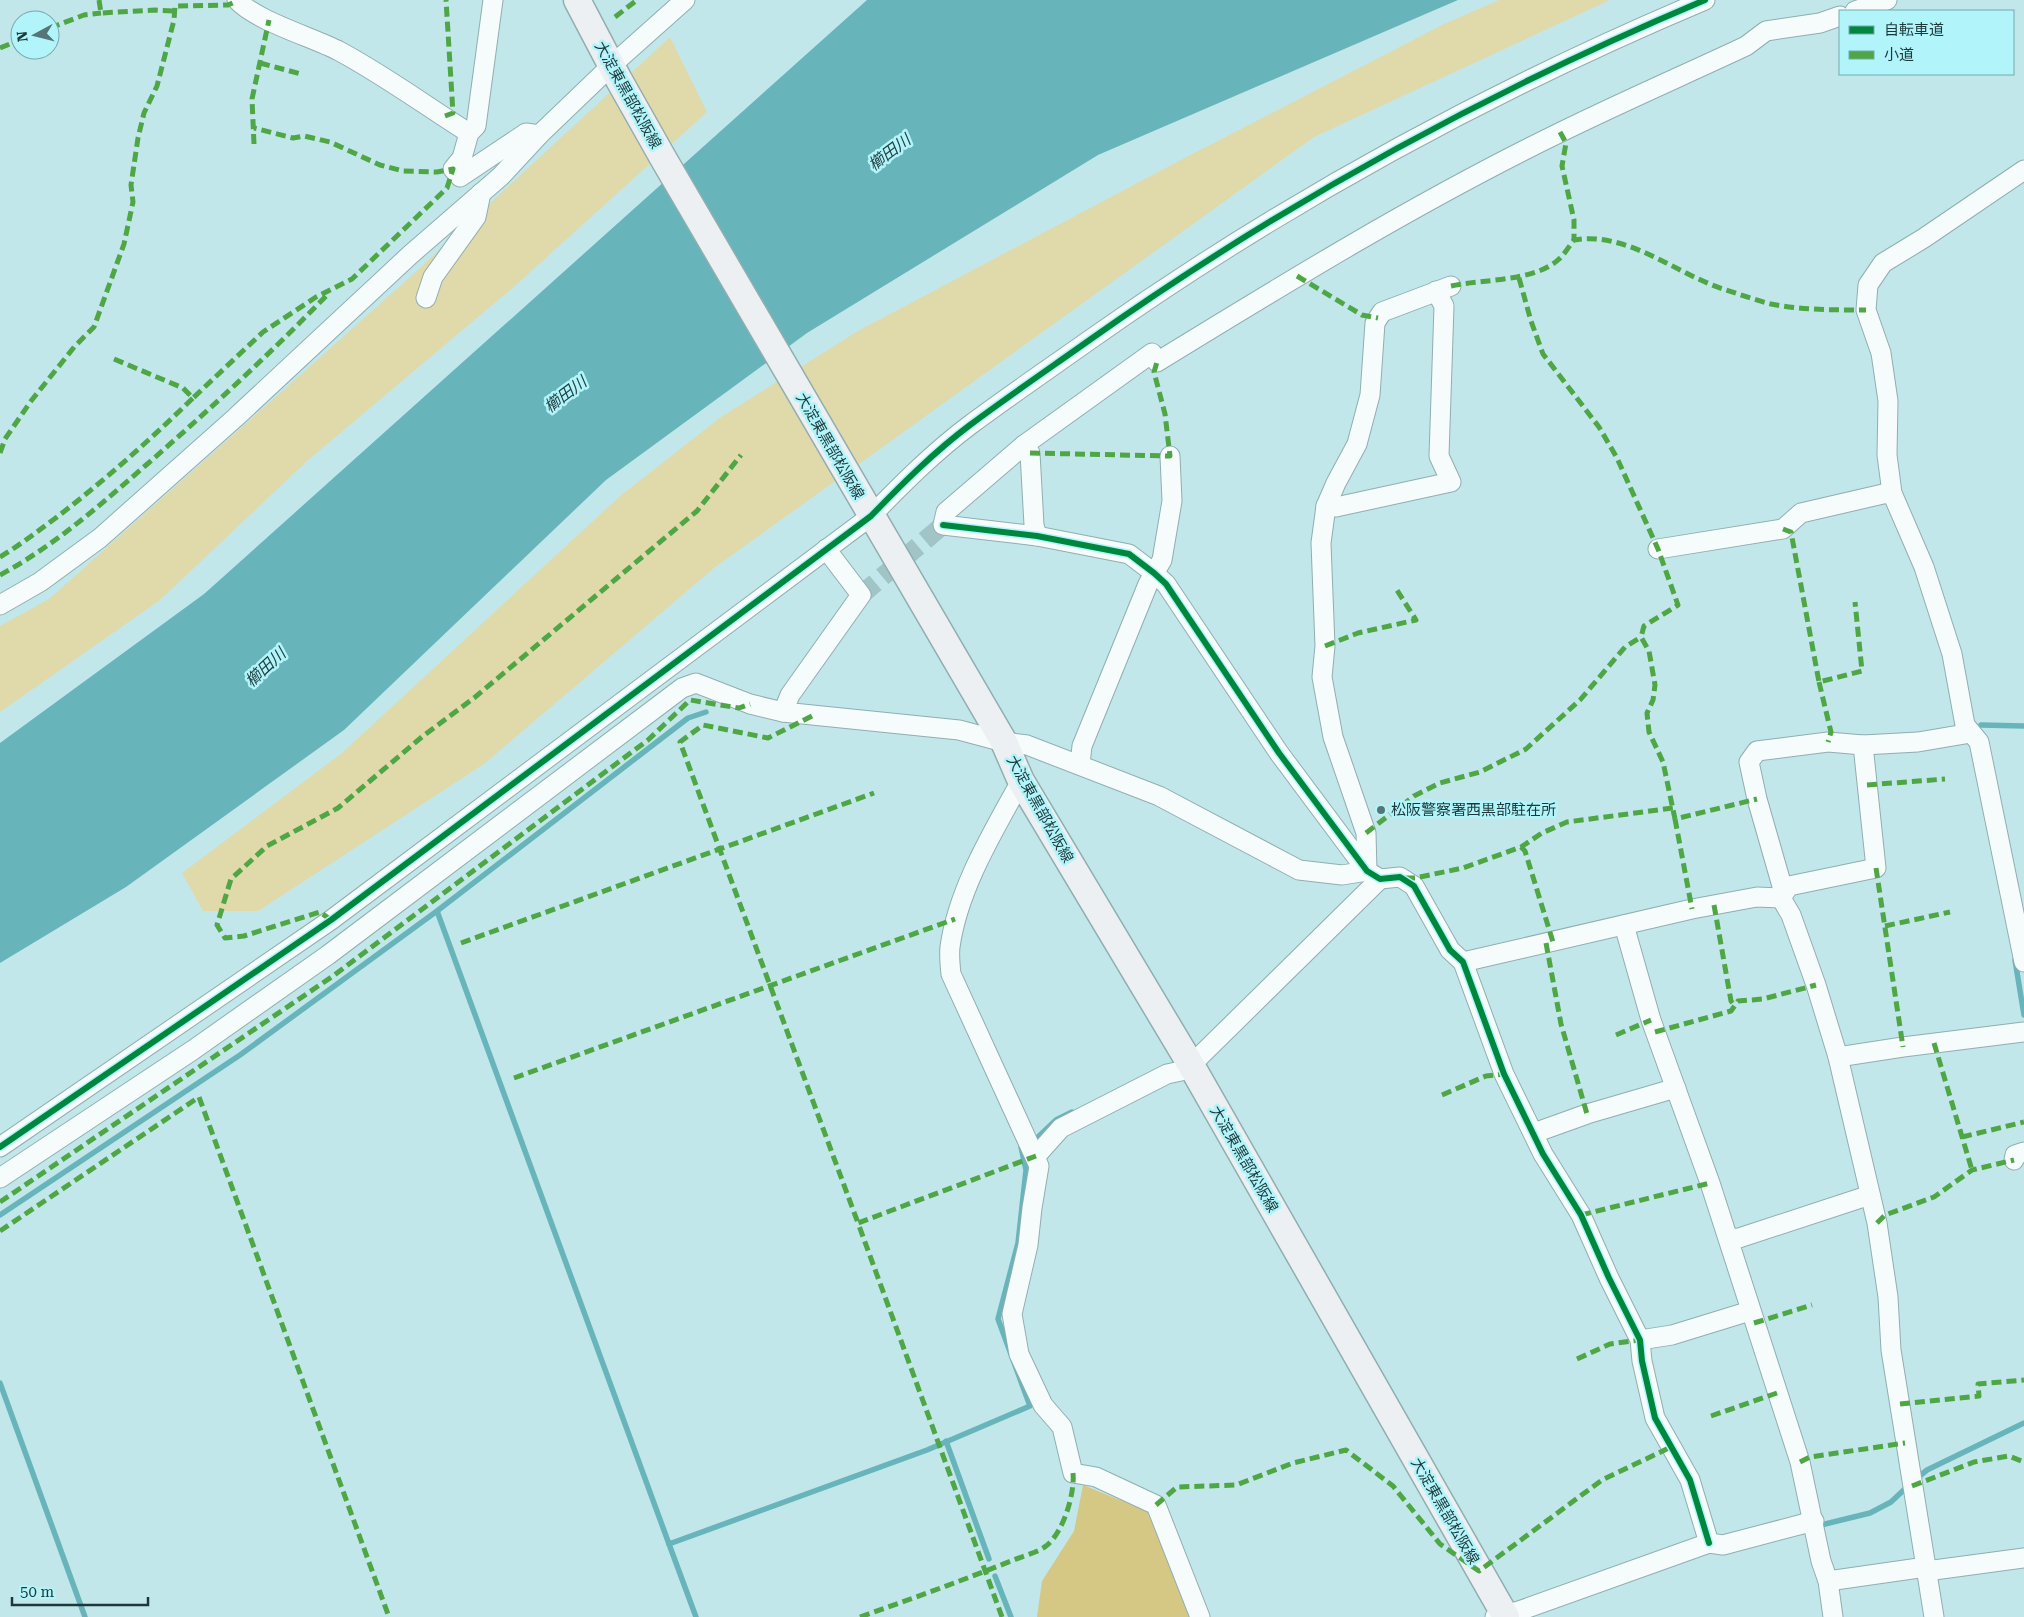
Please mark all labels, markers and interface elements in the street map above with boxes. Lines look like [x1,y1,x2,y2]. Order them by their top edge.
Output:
north arrow [10,10,60,60]
legend [1839,10,2014,75]
text: 自転車道 [1884,21,1944,39]
text: N [13,30,31,43]
street label: 大淀東黒部松阪線 [591,38,665,152]
text: 小道 [1884,46,1914,64]
water label: 櫛田川 [864,129,916,174]
water label: 櫛田川 [540,371,592,416]
street label: 大淀東黒部松阪線 [792,390,868,502]
water label: 櫛田川 [241,643,291,691]
street label: 大淀東黒部松阪線 [1003,752,1077,866]
place label: 松阪警察署西黒部駐在所 [1391,801,1556,819]
marker: 松阪警察署西黒部駐在所 [1375,804,1387,816]
street label: 大淀東黒部松阪線 [1206,1103,1282,1215]
street label: 大淀東黒部松阪線 [1407,1455,1483,1567]
scale bar [12,1574,149,1606]
text: 50 m [20,1583,55,1601]

